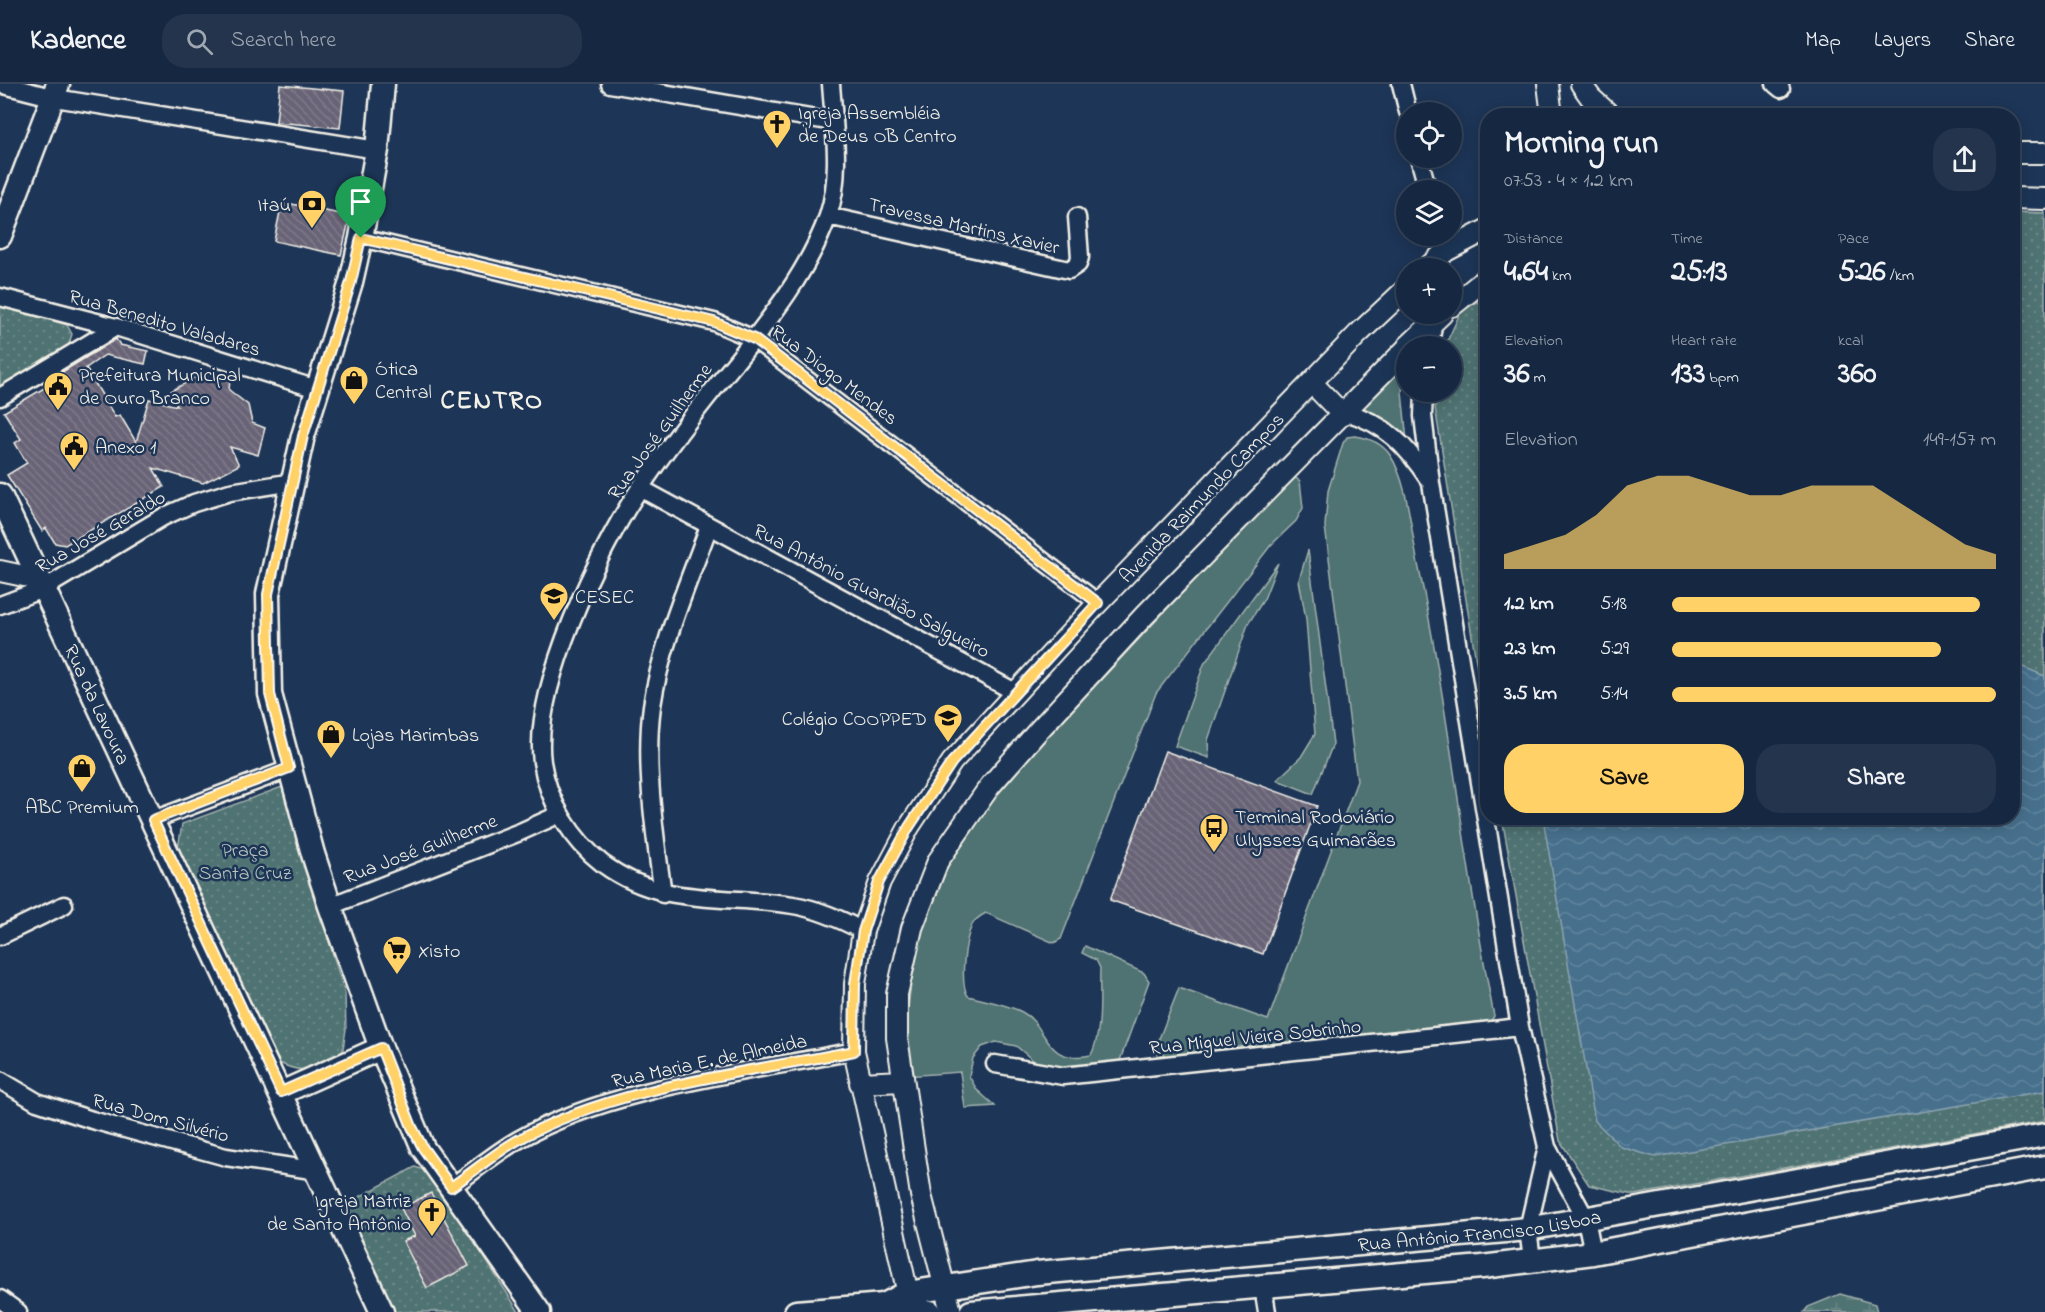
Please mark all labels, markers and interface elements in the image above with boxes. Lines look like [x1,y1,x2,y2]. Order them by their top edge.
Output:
search box [162,14,582,68]
text: Kadence [30,21,126,62]
icon: search [183,25,216,58]
text: Search here [231,25,336,57]
text: Map [1805,26,1841,56]
text: Layers [1874,26,1931,56]
text: Share [1964,26,2015,56]
place label: Igreja Assembléia de Deus OB Centro [798,100,957,152]
map controls [1396,102,1462,402]
button: locate [1396,102,1462,168]
church icon: Igreja Assembléia de Deus OB Centro [761,108,793,150]
text: Morning run [1504,120,1658,168]
button: share [1933,128,1996,191]
text: 07:53 · 4 × 1.2 km [1504,167,1633,196]
pin [335,176,386,238]
button: layers [1396,180,1462,246]
icon: arrive [344,185,377,218]
bank icon: Itaú [296,188,328,230]
street label: Travessa Martins Xavier [865,191,1063,264]
place label: Itaú [257,192,291,221]
text: Distance [1504,227,1563,251]
text: Time [1671,227,1703,251]
text: Pace [1838,227,1869,251]
text: 4.64 [1504,251,1548,295]
text: 25:13 [1671,251,1728,295]
text: 5:26 [1838,251,1886,295]
button: + [1396,258,1462,324]
text: km [1548,264,1571,288]
text: /km [1886,264,1914,288]
street label: Rua Benedito Valadares [65,283,264,366]
street label: Rua Diogo Mendes [763,318,903,434]
text: Elevation [1504,329,1563,353]
text: Heart rate [1671,329,1737,353]
text: kcal [1838,329,1863,353]
button: − [1396,336,1462,402]
text: 36 [1504,353,1530,397]
text: 133 [1671,353,1705,397]
text: 360 [1838,353,1877,397]
place label: Ótica Central [375,356,432,408]
street label: Rua José Guilherme [602,358,721,507]
place label: Prefeitura Municipal de Ouro Branco [79,362,241,414]
shop icon: Ótica Central [338,364,370,406]
text: m [1530,366,1546,390]
text: bpm [1705,366,1739,390]
public building icon: Prefeitura Municipal de Ouro Branco [42,370,74,412]
district label: CENTRO [440,383,544,421]
street label: Avenida Raimundo Campos [1113,407,1292,591]
text: Elevation [1504,426,1578,455]
text: 149–157 m [1923,426,1996,455]
public building icon: Anexo 1 [58,430,90,472]
place label: Anexo 1 [95,434,156,463]
street label: Rua José Geraldo [31,484,172,582]
street label: Rua Antônio Guardião Salgueiro [747,517,994,668]
school or university icon: CESEC [538,580,570,622]
place label: CESEC [575,584,634,613]
text: 1.2 km [1504,590,1554,619]
text: 5:18 [1600,590,1627,619]
text: 2.3 km [1504,635,1556,664]
text: 5:29 [1600,635,1629,664]
street label: Rua da Lavoura [55,640,136,770]
text: 3.5 km [1504,680,1557,709]
text: 5:14 [1600,680,1628,709]
school or university icon: Colégio COOPPED [932,702,964,744]
place label: Colégio COOPPED [782,706,927,736]
shop icon: Lojas Marimbas [315,718,347,760]
place label: Lojas Marimbas [352,722,479,751]
button: Save [1504,744,1744,813]
button: Share [1756,744,1996,813]
shop icon: ABC Premium [66,752,98,794]
place label: ABC Premium [25,794,139,823]
place label: Terminal Rodoviário Ulysses Guimarães [1235,804,1396,856]
street label: Rua José Guilherme [340,808,502,893]
bus stop icon: Terminal Rodoviário Ulysses Guimarães [1198,812,1230,854]
park label: Praça Santa Cruz [199,837,292,889]
supermarket icon: Xisto [381,934,413,976]
place label: Xisto [418,938,460,967]
street label: Rua Miguel Vieira Sobrinho [1148,1013,1363,1065]
street label: Rua Maria E. de Almeida [609,1028,810,1097]
street label: Rua Dom Silvério [89,1087,232,1152]
place label: Igreja Matriz de Santo Antônio [267,1188,412,1240]
church icon: Igreja Matriz de Santo Antônio [416,1196,448,1238]
street label: Rua Antônio Francisco Lisboa [1357,1204,1604,1261]

